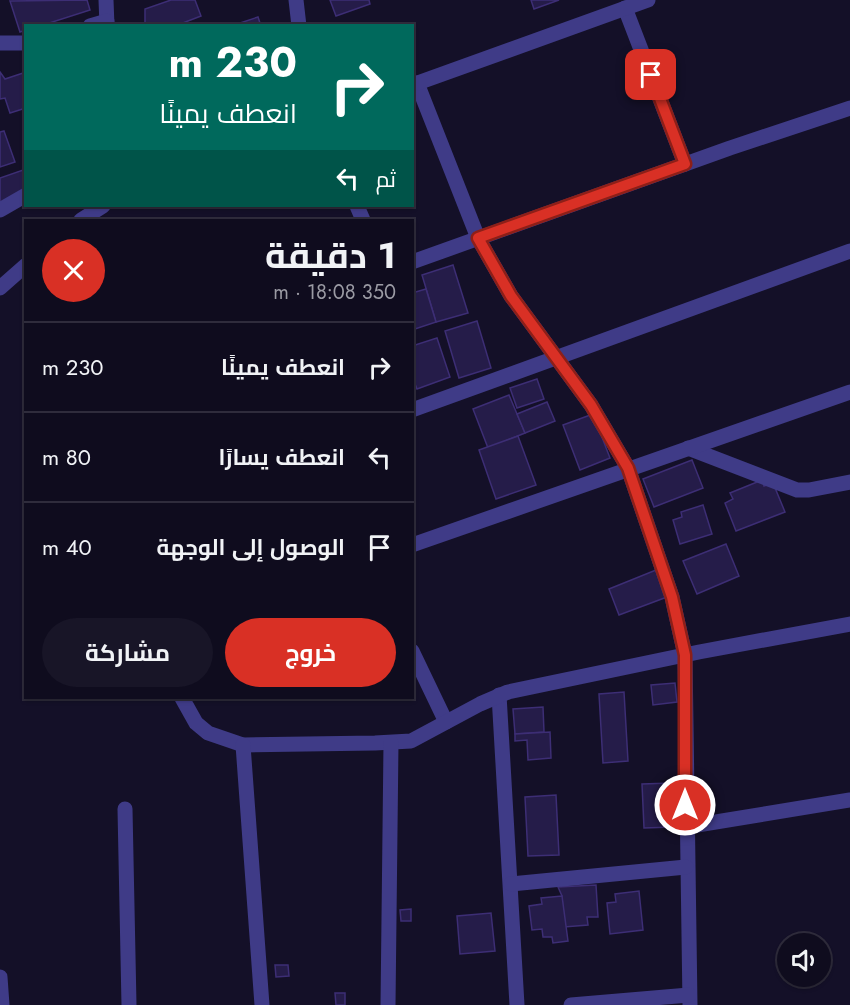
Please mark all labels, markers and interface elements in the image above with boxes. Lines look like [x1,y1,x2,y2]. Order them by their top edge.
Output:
text: 230 m [168,32,297,93]
icon: right [318,48,396,126]
pin [625,49,676,100]
icon: arrive [634,58,667,91]
text: انعطف يمينًا [159,94,297,133]
icon: left [331,162,364,195]
text: ثم [376,163,396,195]
text: 1 دقيقة [265,229,396,281]
button: close [42,239,105,302]
text: 350 m · 18:08 [273,278,396,307]
text: 230 m [42,351,104,383]
text: انعطف يمينًا [221,351,345,383]
icon: right [363,351,396,384]
text: 80 m [42,441,91,473]
text: انعطف يسارًا [218,441,345,473]
icon: left [363,441,396,474]
text: 40 m [42,531,92,563]
text: الوصول إلى الوجهة [157,531,345,563]
icon: arrive [363,531,396,564]
button: مشاركة [42,618,213,687]
button: خروج [225,618,396,687]
position arrow [653,773,717,837]
map controls [777,933,831,987]
button: sound [777,933,831,987]

